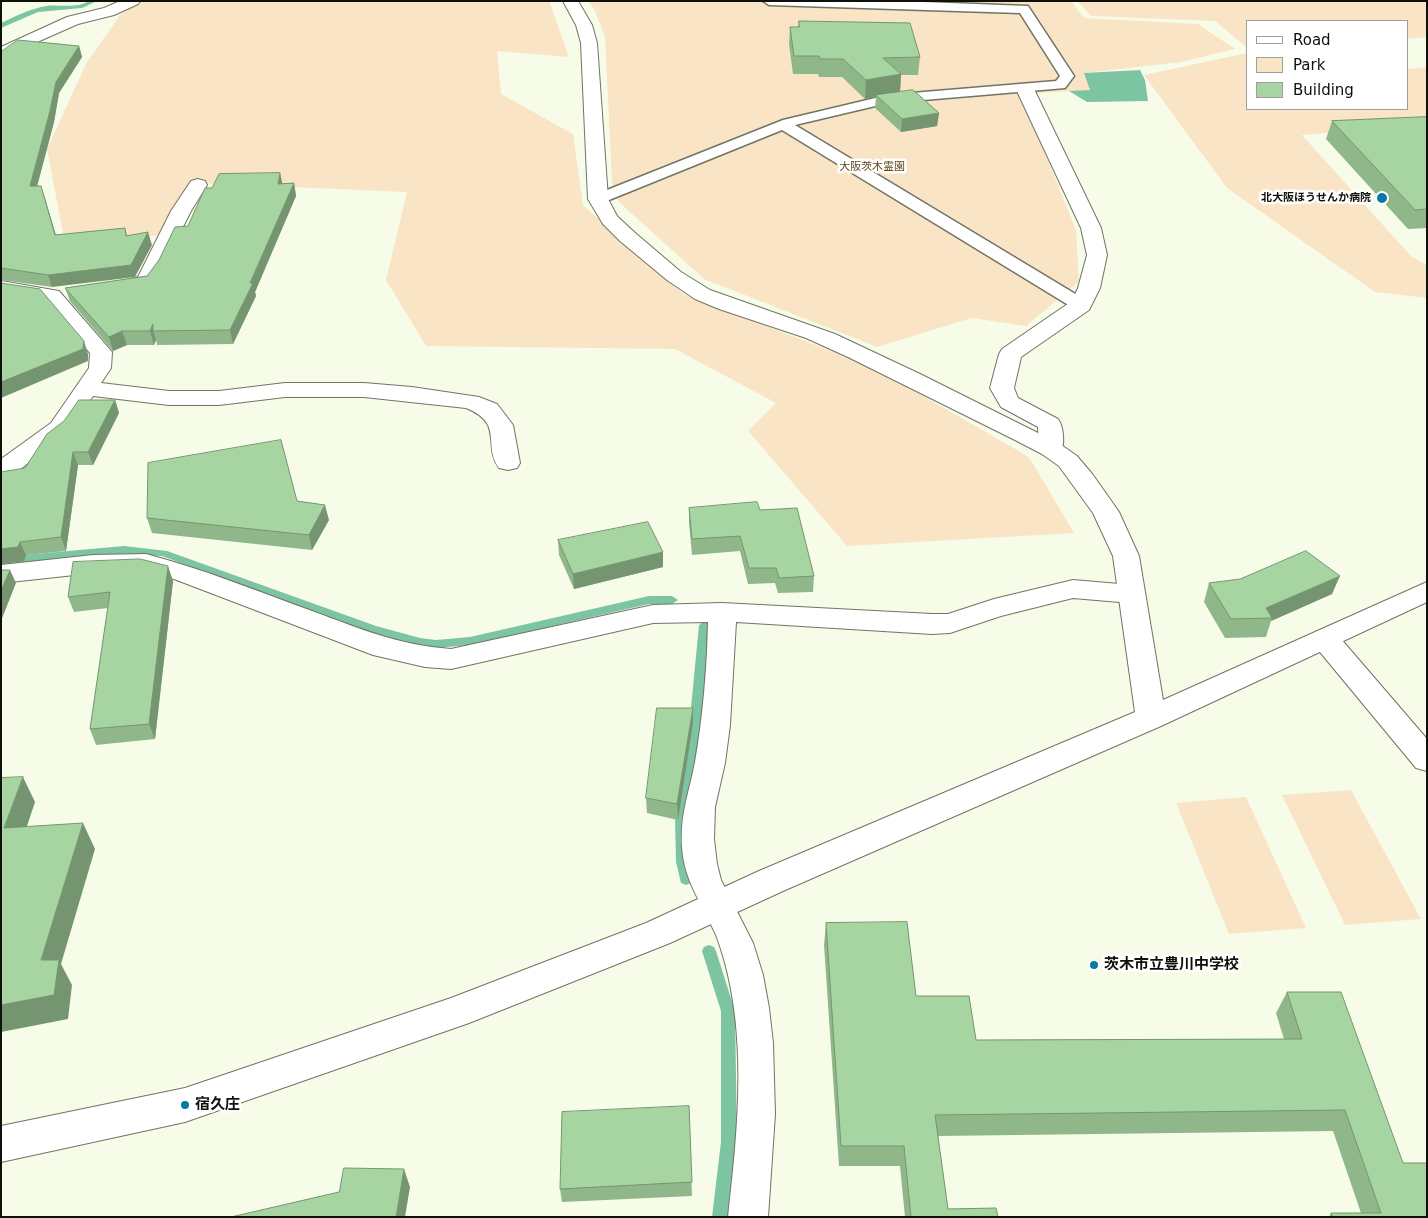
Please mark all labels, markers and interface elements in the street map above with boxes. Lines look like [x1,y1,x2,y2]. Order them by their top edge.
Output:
legend [1246,20,1408,110]
text: Road [1293,31,1331,49]
text: Park [1293,56,1325,74]
text: Building [1293,81,1354,99]
park label: 大阪茨木霊園 [839,160,905,174]
place label: 北大阪ほうせんか病院 [1261,191,1371,205]
marker: 北大阪ほうせんか病院 [1375,191,1389,205]
place label: 茨木市立豊川中学校 [1104,956,1239,974]
marker: 茨木市立豊川中学校 [1088,959,1100,971]
place label: 宿久庄 [195,1096,240,1114]
marker: 宿久庄 [179,1099,191,1111]

